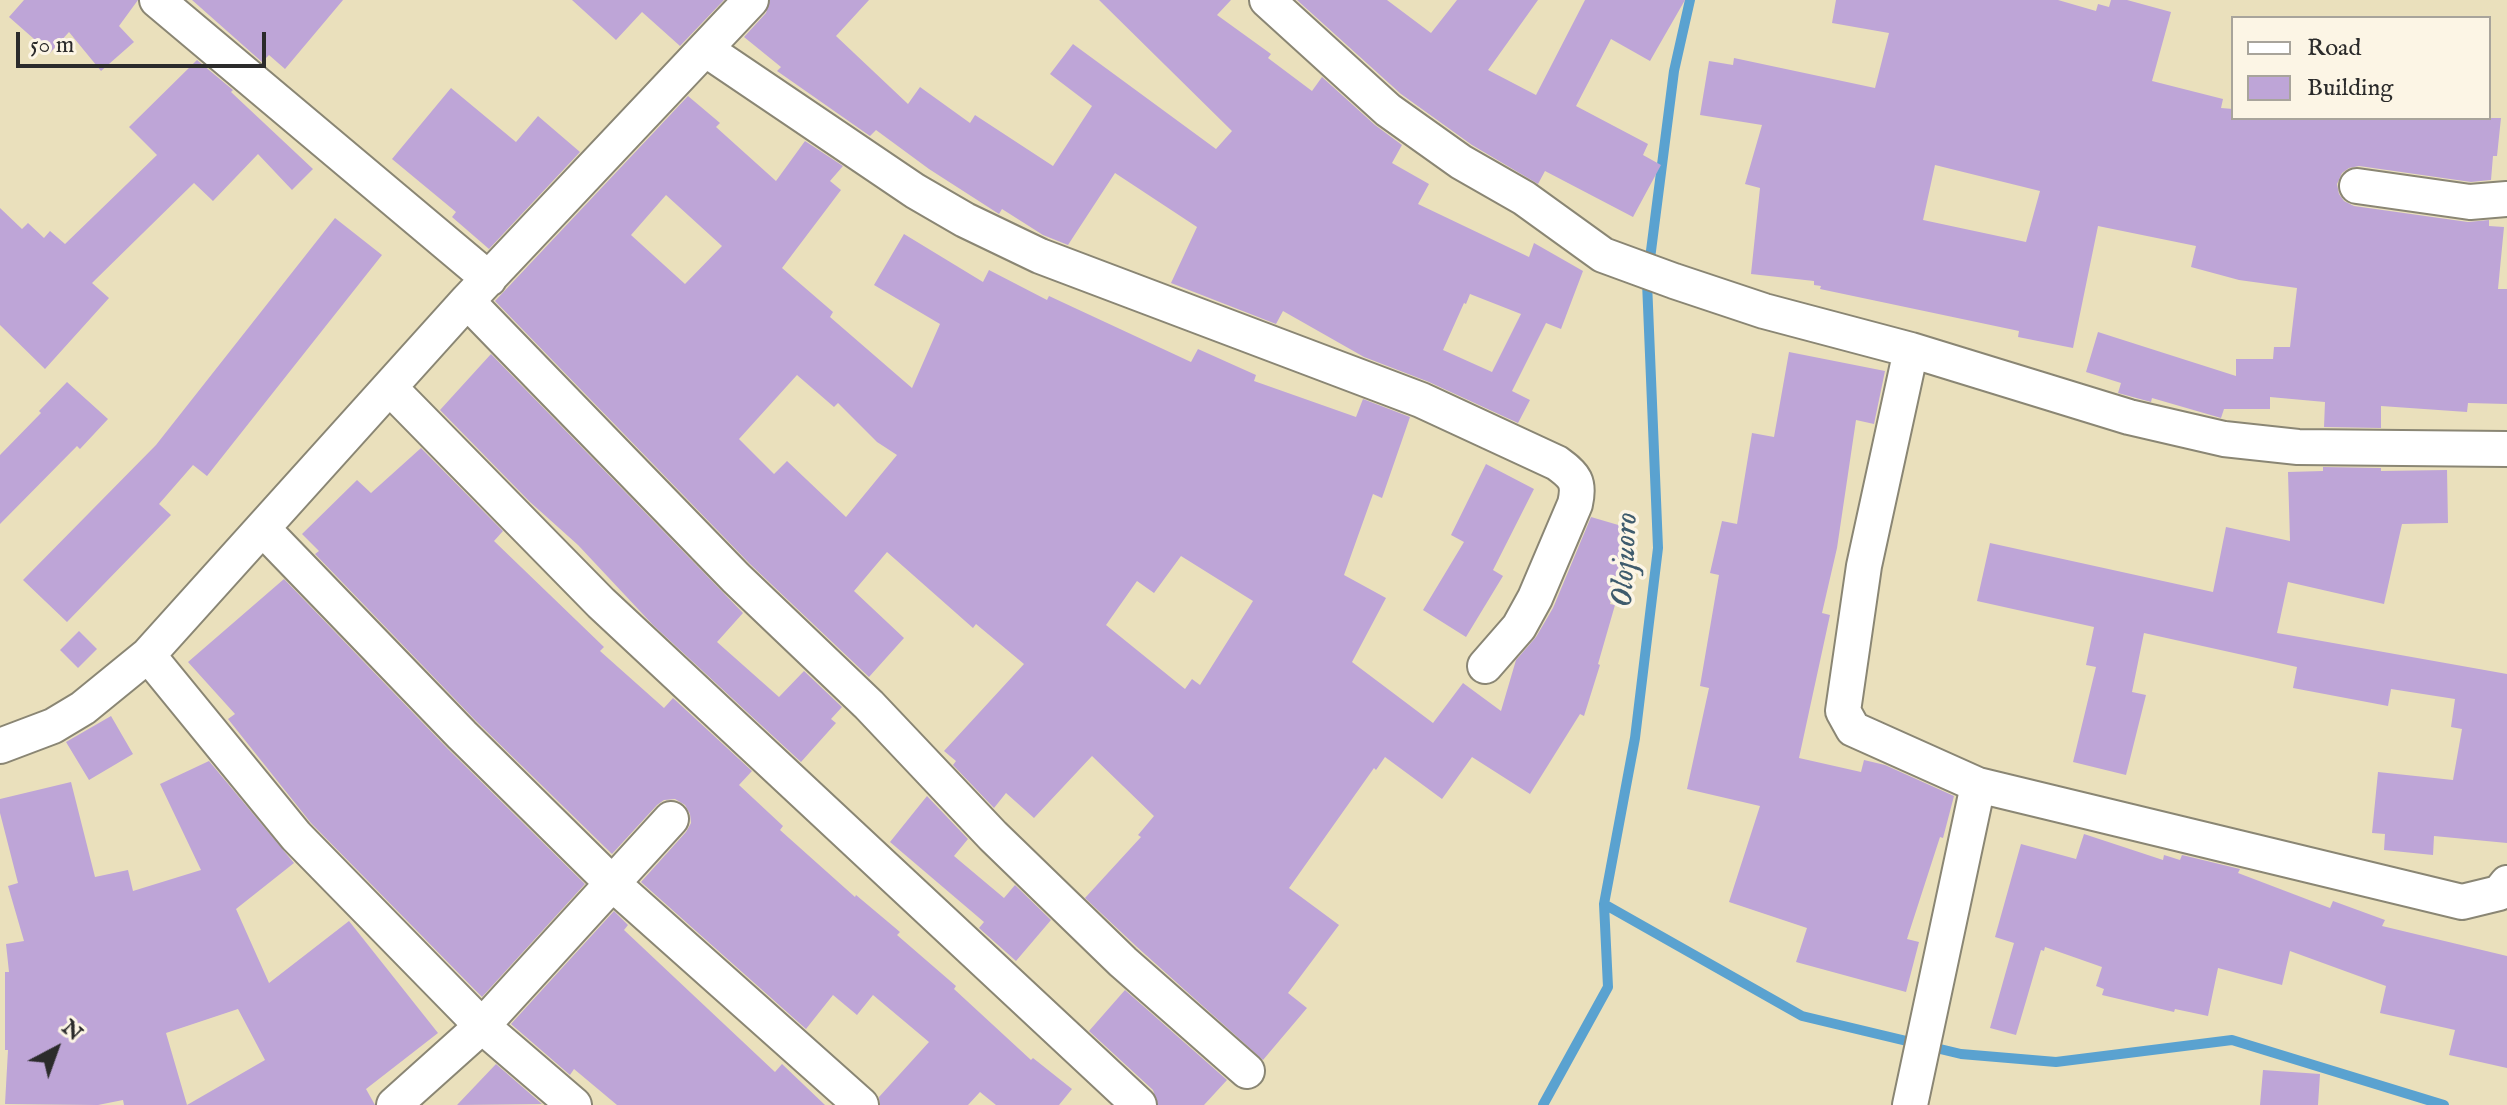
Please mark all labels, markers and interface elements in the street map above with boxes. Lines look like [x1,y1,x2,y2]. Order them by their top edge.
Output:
scale bar [20,16,270,66]
legend [2231,16,2491,120]
text: 50 m [30,30,74,61]
text: Road [2307,33,2361,64]
text: Building [2307,73,2393,104]
water label: Olojuoro [1605,511,1649,609]
north arrow [16,1009,96,1089]
text: N [55,1014,88,1048]

